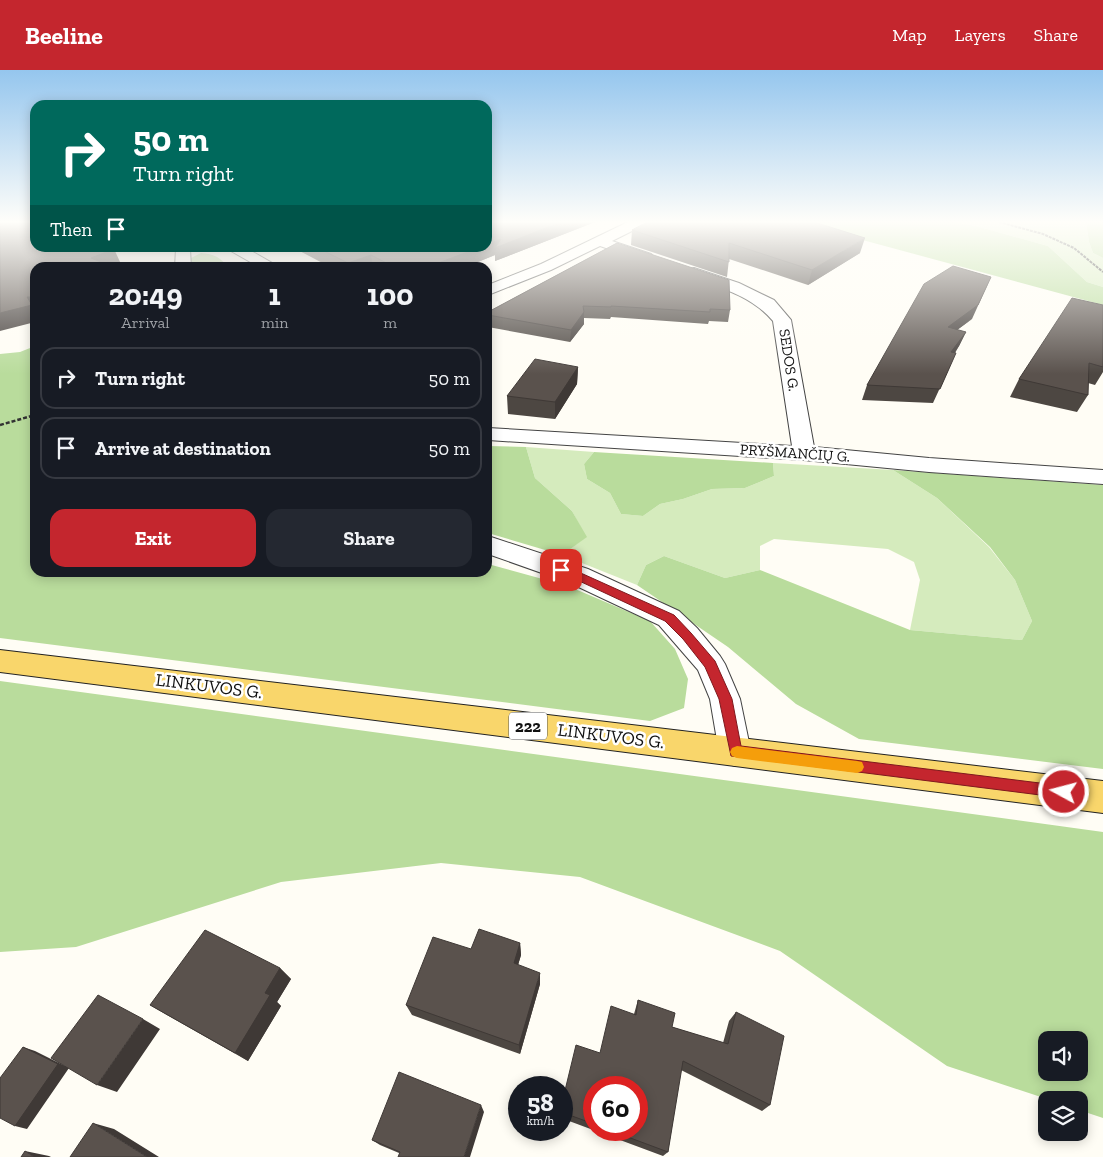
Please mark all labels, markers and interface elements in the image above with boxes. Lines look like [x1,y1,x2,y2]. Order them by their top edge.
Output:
text: Beeline [25,21,103,50]
text: Map [892,24,927,46]
text: Layers [955,24,1006,46]
text: Share [1034,24,1078,46]
text: 50 m [133,118,209,160]
icon: right [50,120,115,185]
text: Turn right [133,160,234,187]
icon: arrive [102,215,130,243]
text: Then [50,218,92,241]
text: 20:49 [108,277,182,313]
text: 1 [269,277,281,313]
text: 100 [367,277,414,313]
text: Arrival [121,313,170,332]
text: min [261,313,288,332]
text: m [383,313,397,332]
street label: SEDOS G. [775,327,803,393]
icon: right [52,364,80,392]
text: Turn right [95,367,185,390]
text: 50 m [429,367,470,390]
icon: arrive [52,434,80,462]
text: Arrive at destination [95,437,271,460]
text: 50 m [429,437,470,460]
street label: PRYŠMANČIŲ G. [739,440,851,466]
button: Exit [50,509,256,567]
button: Share [266,509,472,567]
pin [540,549,582,591]
icon: arrive [547,556,575,584]
street label: LINKUVOS G. [154,669,264,703]
road number: 222 [509,712,547,739]
street label: LINKUVOS G. [556,719,666,753]
position arrow [1037,765,1089,817]
map controls [1038,1031,1088,1141]
button: sound [1038,1031,1088,1081]
speed limit sign: 60 [583,1076,648,1141]
text: 58 [527,1087,554,1117]
button: layers [1038,1091,1088,1141]
text: km/h [527,1114,554,1128]

